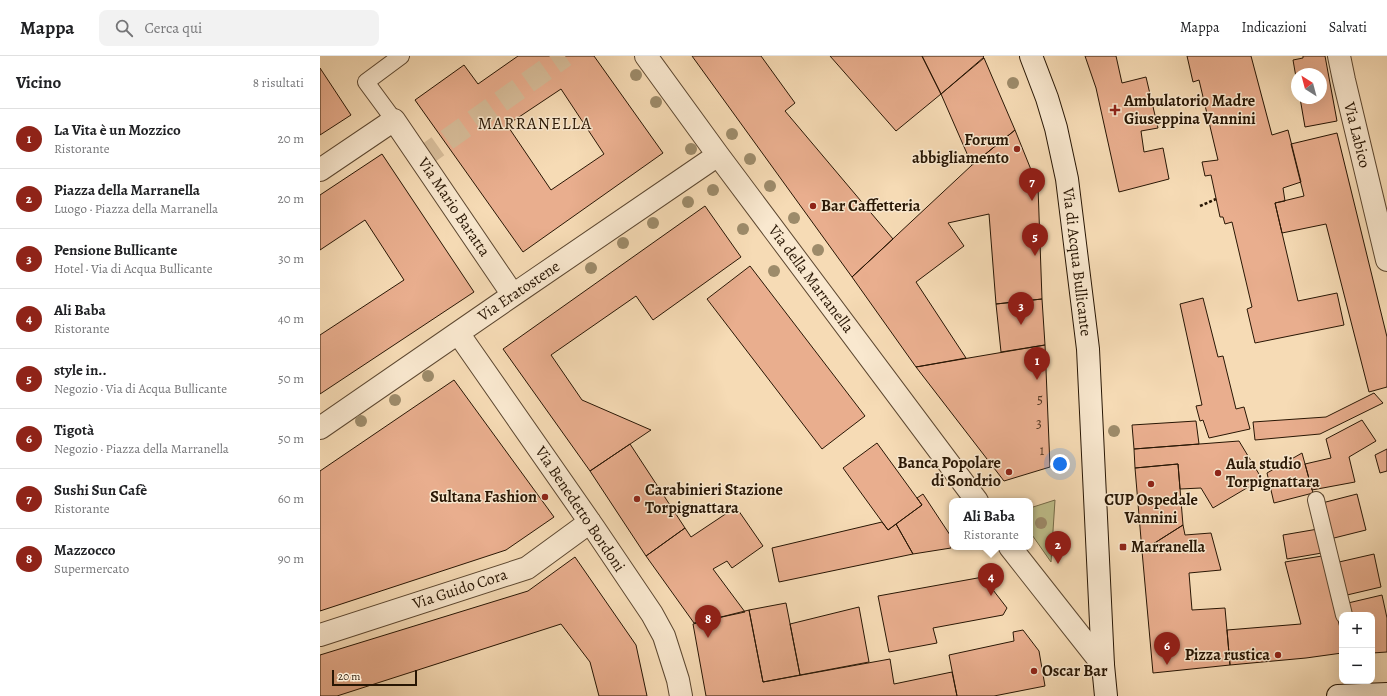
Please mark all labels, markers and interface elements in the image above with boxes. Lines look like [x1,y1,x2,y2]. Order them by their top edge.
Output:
search box [99,10,379,46]
text: Mappa [20,15,75,41]
icon: search [113,17,135,39]
text: Cerca qui [145,18,202,38]
text: Mappa [1180,18,1219,37]
text: Indicazioni [1241,18,1307,37]
text: Salvati [1329,18,1367,37]
north arrow [1291,68,1327,104]
text: Vicino [16,71,61,94]
text: 8 risultati [253,74,304,91]
place label: Ambulatorio Madre Giuseppina Vannini [1123,90,1256,130]
street label: Via Labico [1338,99,1376,170]
marker: Ambulatorio Madre Giuseppina Vannini [1109,104,1121,116]
district label: MARRANELLA [478,112,592,135]
text: La Vita è un Mozzico [54,120,181,140]
place label: Forum abbigliamento [912,129,1010,169]
text: 1 [27,130,31,147]
text: 20 m [278,130,304,147]
text: Ristorante [54,140,110,157]
marker: Forum abbigliamento [1012,144,1022,154]
street label: Via Mario Baratta [412,152,496,261]
pin: 7 [1019,168,1045,201]
text: Piazza della Marranella [54,180,200,200]
street label: Via di Acqua Bullicante [1057,185,1097,338]
text: 2 [26,190,32,207]
text: 20 m [278,190,304,207]
place label: Bar Caffetteria [821,195,921,217]
text: Luogo · Piazza della Marranella [54,200,218,217]
marker: Bar Caffetteria [808,201,818,211]
street label: Via della Marranella [762,220,859,338]
pin: 5 [1022,223,1048,256]
text: Pensione Bullicante [54,240,177,260]
text: 3 [26,250,32,267]
text: 30 m [278,250,304,267]
street label: Via Eratostene [473,255,564,327]
text: Hotel · Via di Acqua Bullicante [54,260,213,277]
pin: 3 [1008,292,1034,325]
text: Ali Baba [54,300,106,320]
text: 4 [26,310,32,327]
text: 40 m [278,310,304,327]
text: Ristorante [54,320,110,337]
pin: 1 [1024,347,1050,380]
text: style in.. [54,360,107,380]
text: 5 [26,370,32,387]
text: 50 m [278,370,304,387]
text: Negozio · Via di Acqua Bullicante [54,380,227,397]
house number: 5 [1037,390,1043,409]
house number: 3 [1036,414,1042,433]
text: Tigotà [54,420,94,440]
text: 6 [26,430,32,447]
text: 50 m [278,430,304,447]
text: Negozio · Piazza della Marranella [54,440,229,457]
street label: Via Benedetto Bordoni [529,441,630,576]
house number: 1 [1040,441,1045,460]
place label: Banca Popolare di Sondrio [897,452,1001,492]
place label: Aula studio Torpignattara [1225,453,1320,493]
your location [1050,454,1070,474]
marker: Banca Popolare di Sondrio [1004,467,1014,477]
marker: Aula studio Torpignattara [1213,468,1223,478]
place label: Carabinieri Stazione Torpignattara [645,479,783,519]
marker: CUP Ospedale Vannini [1146,479,1156,489]
text: Sushi Sun Cafè [54,480,147,500]
place label: Sultana Fashion [430,486,537,508]
place label: CUP Ospedale Vannini [1104,489,1198,529]
text: 7 [26,490,32,507]
text: 60 m [278,490,304,507]
marker: Sultana Fashion [540,492,550,502]
marker: Carabinieri Stazione Torpignattara [632,494,642,504]
popup [949,498,1033,550]
text: Ristorante [54,500,110,517]
text: Ali Baba [963,506,1015,526]
text: Ristorante [963,526,1019,543]
pin: 2 [1045,531,1071,564]
place label: Marranella [1131,536,1205,558]
text: Mazzocco [54,540,115,560]
marker: Marranella [1118,542,1128,552]
text: 8 [26,550,32,567]
text: 90 m [278,550,304,567]
text: Supermercato [54,560,129,577]
street label: Via Guido Cora [409,563,511,615]
pin: 4 [978,563,1004,596]
pin: 8 [695,605,721,638]
map controls [1339,612,1375,684]
button: + [1339,612,1375,648]
pin: 6 [1154,632,1180,665]
place label: Pizza rustica [1185,644,1270,666]
button: − [1339,648,1375,684]
marker: Pizza rustica [1273,650,1283,660]
place label: Oscar Bar [1042,660,1108,682]
marker: Oscar Bar [1029,666,1039,676]
scale bar [332,668,417,687]
text: 20 m [338,669,360,684]

